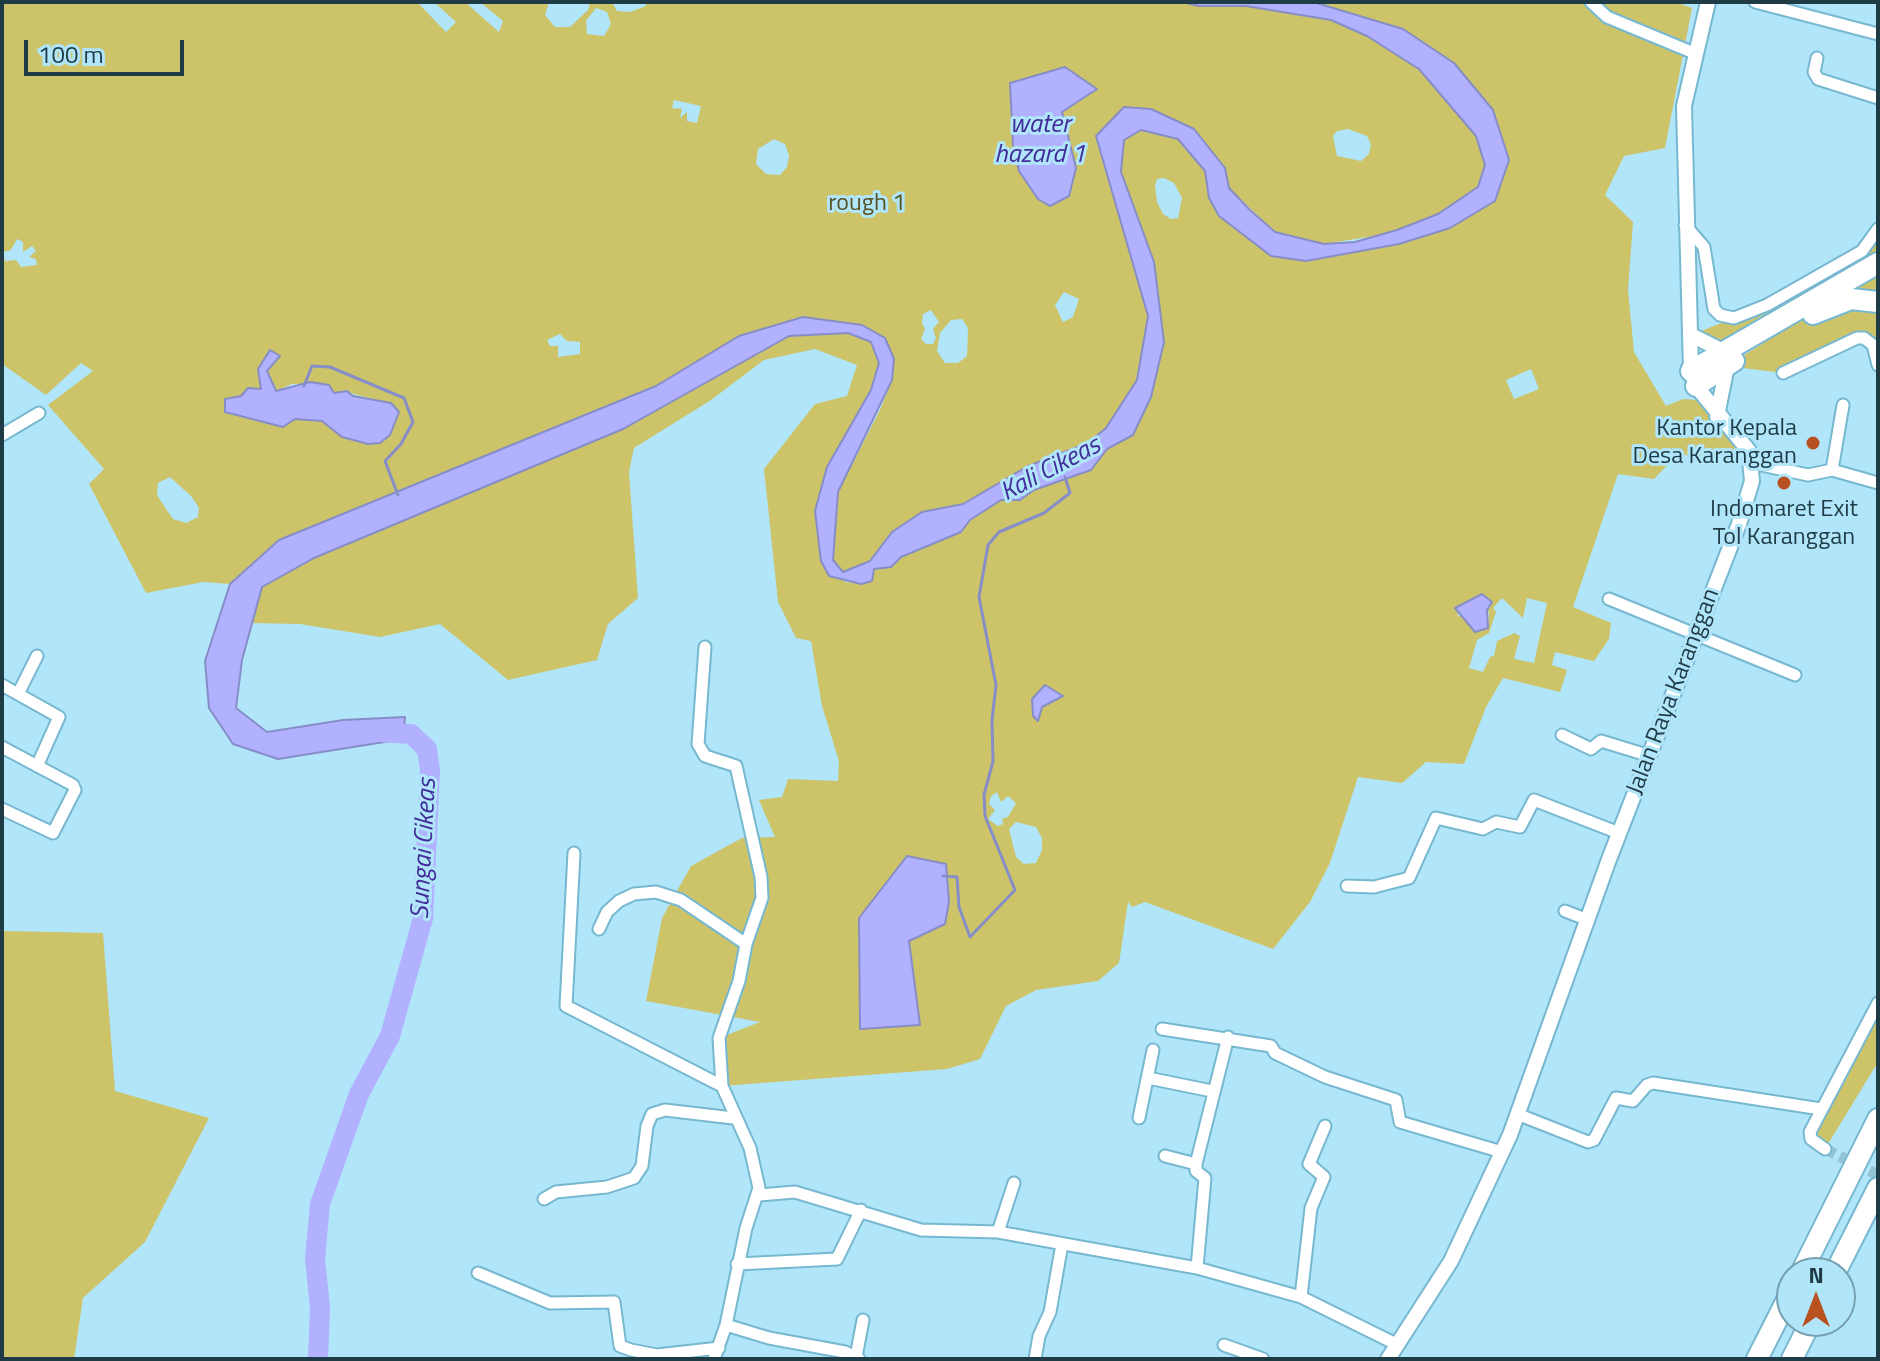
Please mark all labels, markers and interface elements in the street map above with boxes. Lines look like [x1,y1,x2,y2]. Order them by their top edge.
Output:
scale bar [28,24,188,74]
text: 100 m [38,36,104,72]
water label: water hazard 1 [995,110,1085,172]
park label: rough 1 [828,190,906,218]
place label: Kantor Kepala Desa Karanggan [1632,415,1797,471]
water label: Kali Cikeas [996,431,1106,509]
marker: Kantor Kepala Desa Karanggan [1804,434,1822,452]
marker: Indomaret Exit Tol Karanggan [1775,474,1793,492]
place label: Indomaret Exit Tol Karanggan [1710,496,1858,552]
street label: Jalan Raya Karanggan [1621,585,1727,799]
water label: Sungai Cikeas [406,778,444,920]
north arrow [1776,1257,1856,1337]
text: N [1808,1258,1824,1292]

